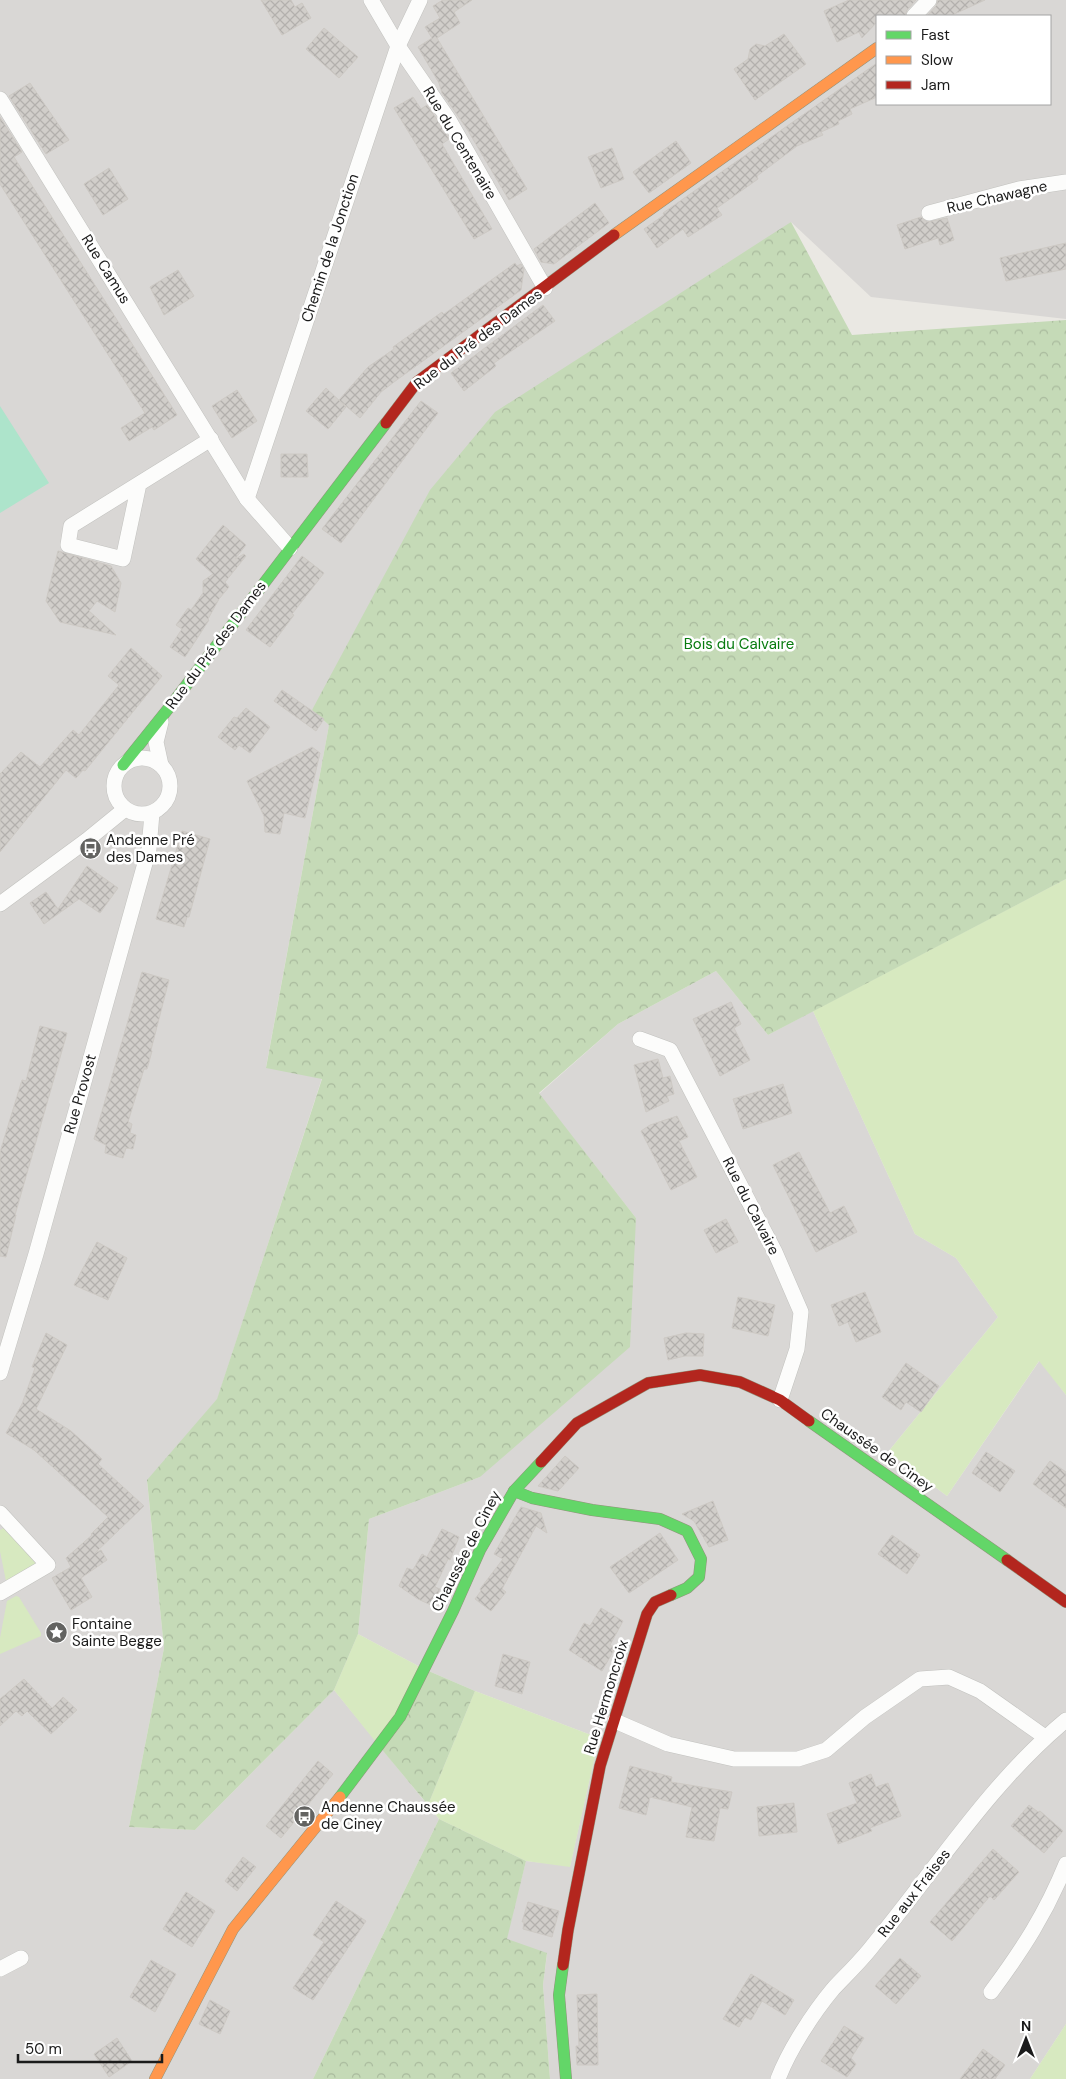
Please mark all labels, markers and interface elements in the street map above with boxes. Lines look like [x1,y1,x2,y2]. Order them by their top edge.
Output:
legend [876,15,1051,105]
text: Fast [921,25,950,45]
text: Slow [921,50,954,70]
text: Jam [921,75,950,95]
street label: Rue du Centenaire [418,83,502,203]
street label: Chemin de la Jonction [296,171,364,325]
street label: Rue Chawagne [945,176,1049,218]
street label: Rue Camus [77,230,135,308]
street label: Rue du Pré des Dames [410,284,546,394]
street label: Rue du Pré des Dames [161,577,271,713]
park label: Bois du Calvaire [684,634,794,654]
place label: Andenne Pré des Dames [106,830,195,867]
bus stop icon: Andenne Pré des Dames [78,837,102,861]
street label: Rue Provost [59,1052,101,1136]
street label: Rue du Calvaire [718,1154,784,1258]
street label: Chaussée de Ciney [817,1403,938,1497]
street label: Chaussée de Ciney [427,1486,506,1615]
place label: Fontaine Sainte Begge [72,1614,162,1651]
place icon: Fontaine Sainte Begge [44,1621,68,1645]
street label: Rue Hermoncroix [579,1637,633,1757]
place label: Andenne Chaussée de Ciney [321,1797,455,1834]
bus stop icon: Andenne Chaussée de Ciney [293,1804,317,1828]
street label: Rue aux Fraises [873,1845,955,1941]
north arrow [1001,2014,1051,2064]
text: N [1021,2017,1031,2035]
scale bar [18,2032,161,2064]
text: 50 m [25,2039,62,2059]

